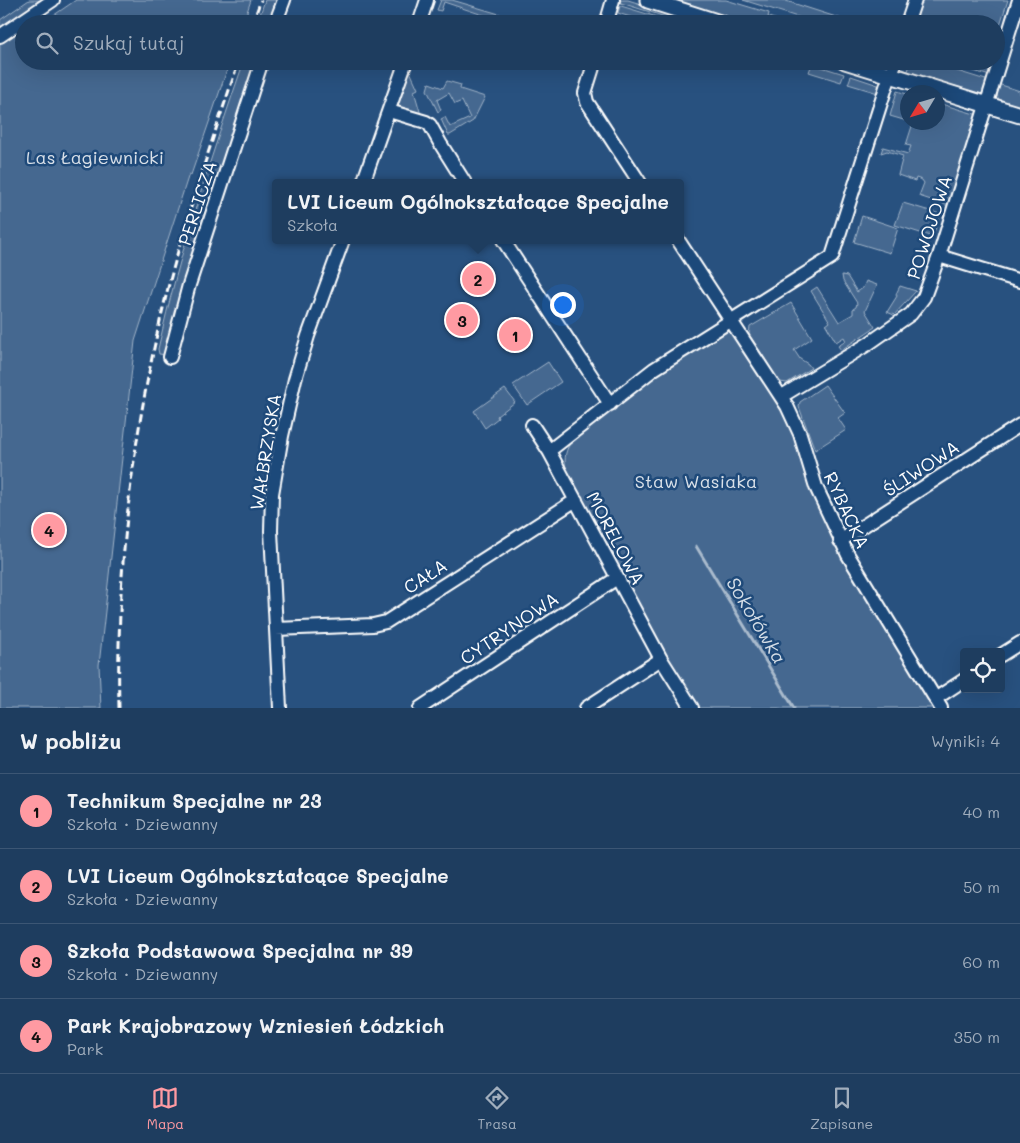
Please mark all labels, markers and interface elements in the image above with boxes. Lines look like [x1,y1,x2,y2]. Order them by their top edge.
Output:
search box [15,15,1005,70]
icon: search [33,29,61,57]
text: Szukaj tutaj [73,30,184,55]
north arrow [900,85,945,130]
park label: Las Łagiewnicki [26,145,164,169]
street label: PERLICZA [172,158,222,248]
street label: POWOJOWA [901,172,957,282]
popup [272,179,684,244]
text: LVI Liceum Ogólnokształcące Specjalne [287,189,669,214]
text: Szkoła [287,214,338,235]
pin: 2 [462,260,494,298]
your location [550,292,576,318]
pin: 3 [446,301,478,339]
pin: 1 [499,316,531,354]
street label: WAŁBRZYSKA [244,392,286,512]
street label: ŚLIWOWA [878,435,964,501]
street label: RYBACKA [819,468,875,552]
park label: Staw Wasiaka [635,469,757,493]
street label: MORELOWA [581,487,651,589]
pin: 4 [33,511,65,549]
street label: CAŁA [399,553,451,599]
water label: Sokołówka [721,572,793,668]
street label: CYTRYNOWA [455,586,563,670]
map controls [960,648,1005,693]
button: locate [960,648,1005,693]
text: W pobliżu [20,727,121,754]
text: Wyniki: 4 [931,730,1000,751]
text: Technikum Specjalne nr 23 [67,788,322,813]
text: 1 [32,801,40,822]
text: 40 m [963,801,1000,822]
text: Szkoła · Dziewanny [67,813,218,834]
text: LVI Liceum Ogólnokształcące Specjalne [67,863,449,888]
text: 2 [32,876,40,897]
text: 50 m [963,876,1000,897]
text: Szkoła · Dziewanny [67,888,218,909]
text: Szkoła Podstawowa Specjalna nr 39 [67,938,413,963]
text: 3 [31,951,41,972]
text: 60 m [963,951,1000,972]
text: Szkoła · Dziewanny [67,963,218,984]
text: Park Krajobrazowy Wzniesień Łódzkich [67,1013,444,1038]
text: 4 [31,1026,41,1047]
text: 350 m [954,1026,1000,1047]
text: Park [67,1038,103,1059]
tab: Mapa [147,1084,184,1133]
tab: Trasa [478,1084,517,1133]
tab: Zapisane [810,1084,873,1133]

